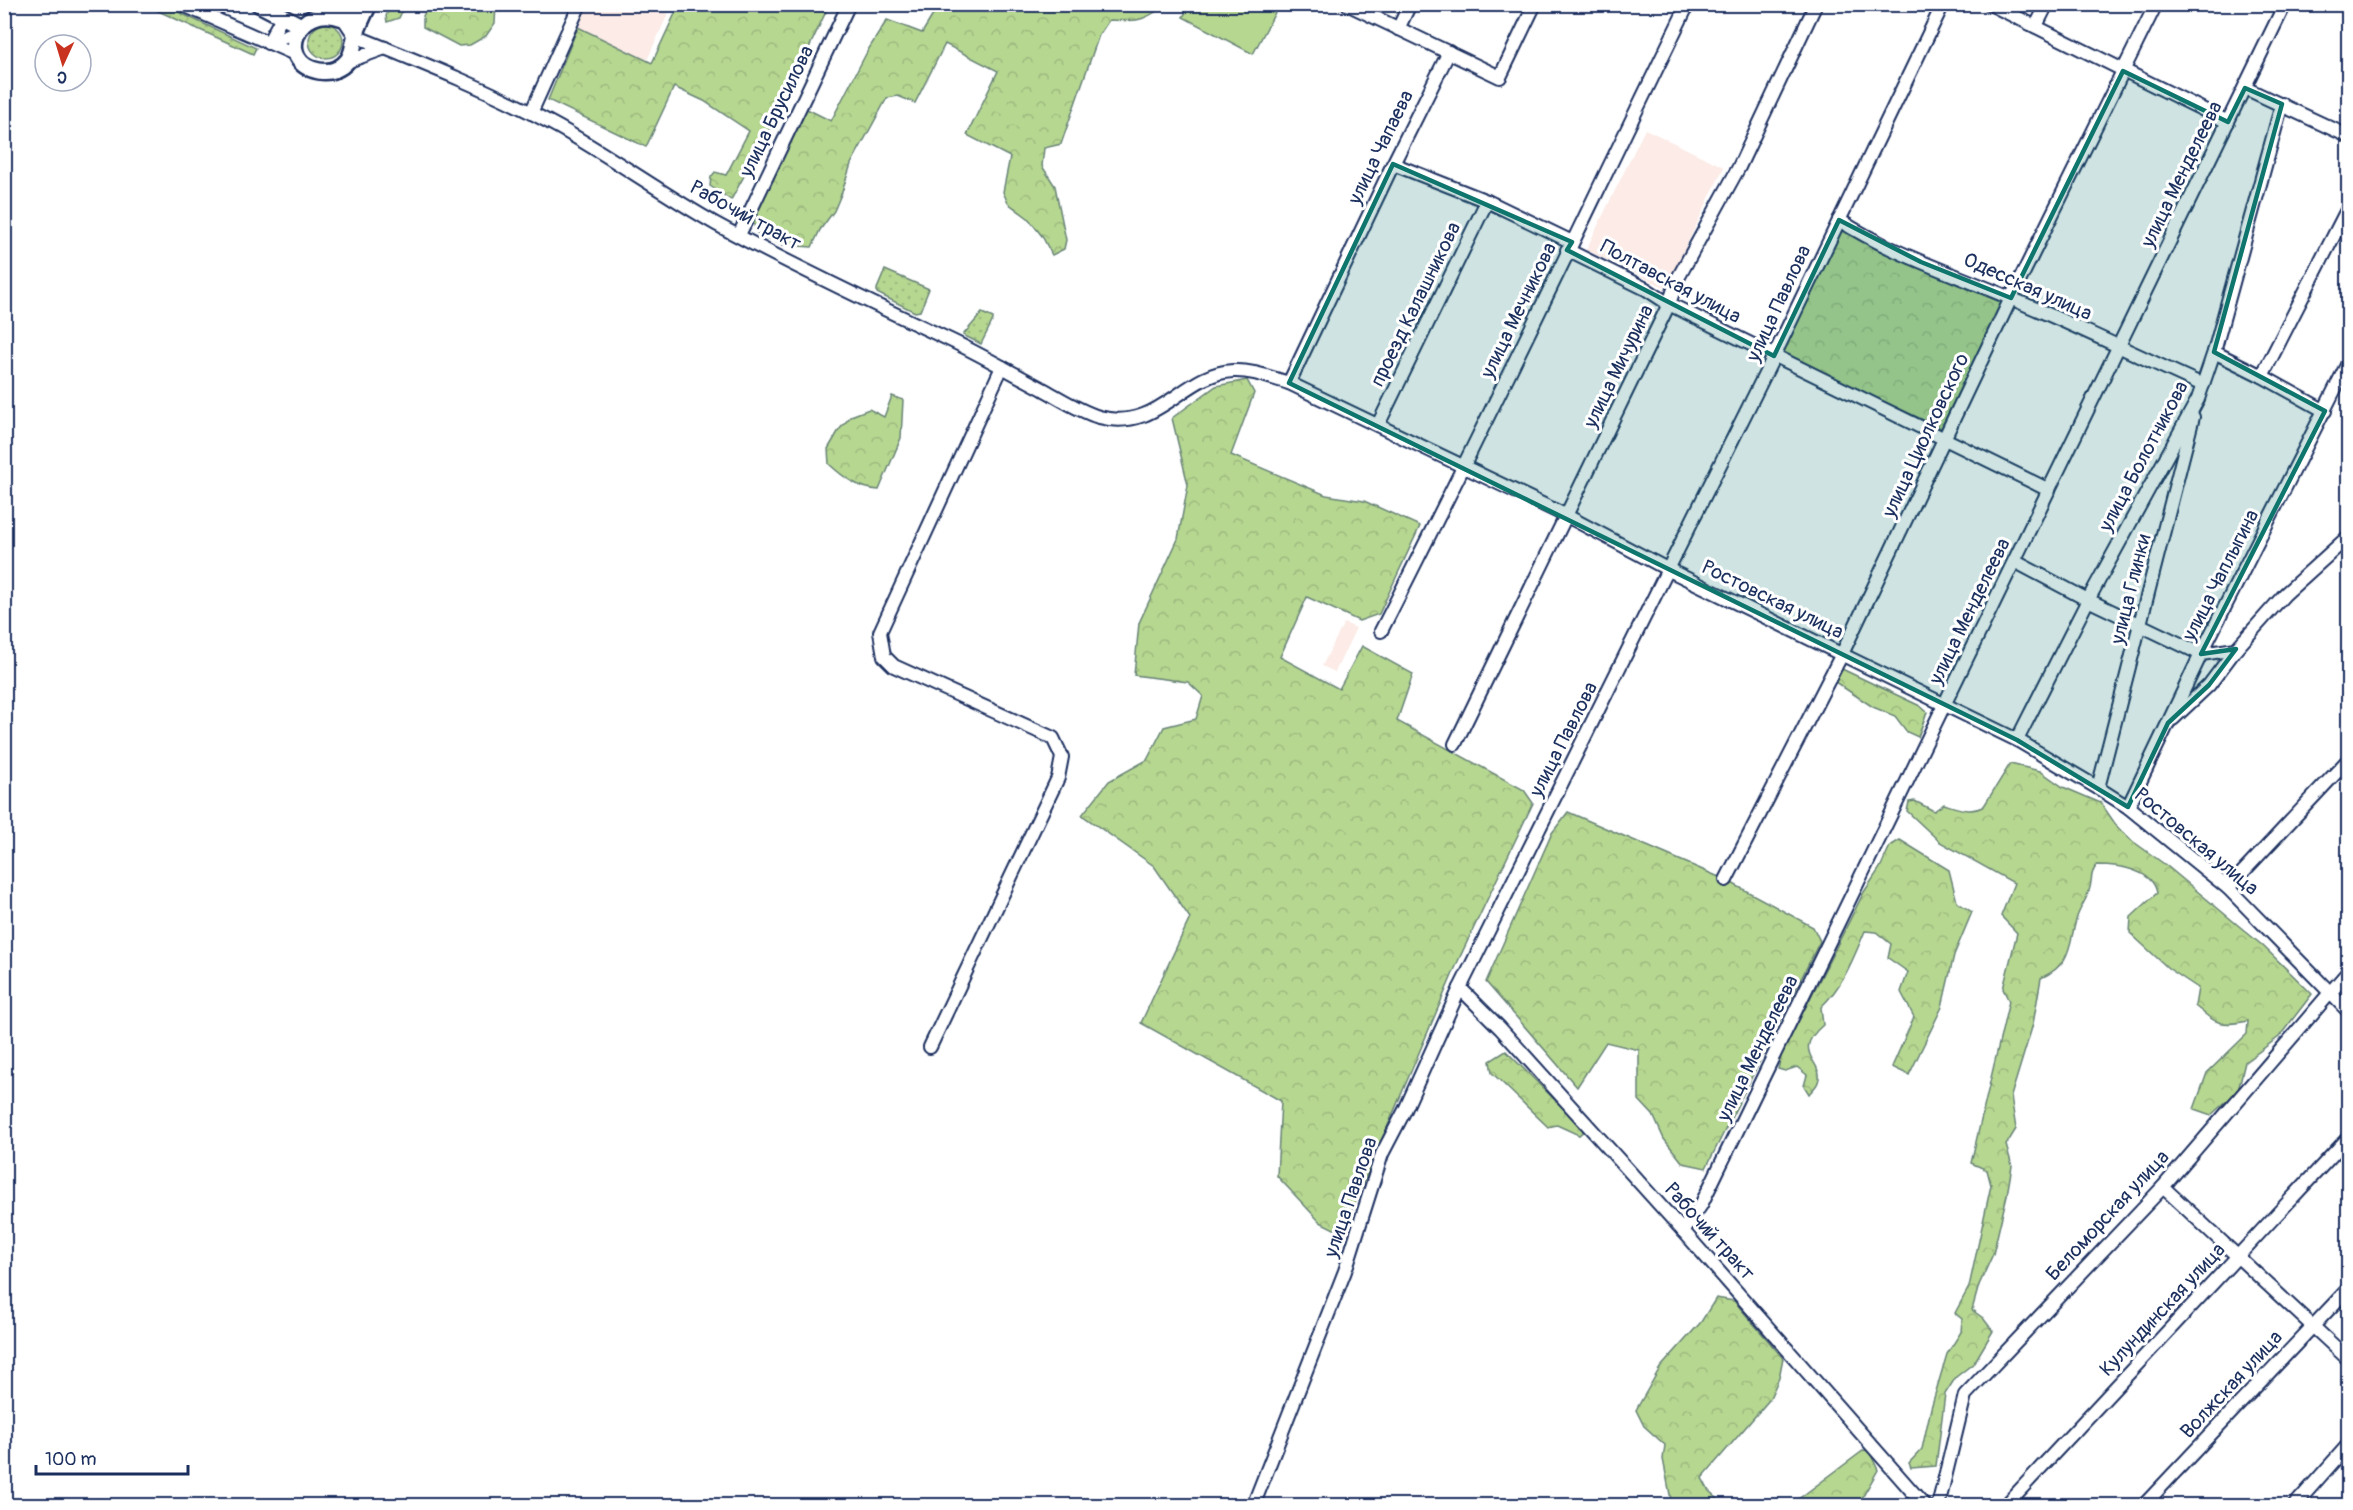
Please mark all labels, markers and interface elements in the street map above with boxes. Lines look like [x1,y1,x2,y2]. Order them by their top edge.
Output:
north arrow [33,33,93,93]
street label: улица Брусилова [733,41,819,182]
text: С [56,67,68,87]
street label: улица Чапаева [1342,86,1419,209]
street label: улица Менделеева [2135,97,2228,252]
street label: Рабочий тракт [686,175,806,256]
street label: проезд Калашникова [1365,218,1466,391]
street label: Полтавская улица [1596,234,1745,329]
street label: улица Мечникова [1474,238,1562,383]
street label: улица Павлова [1740,241,1816,366]
street label: Одесская улица [1960,247,2096,326]
street label: улица Мичурина [1577,301,1659,433]
street label: улица Циолковского [1876,349,1975,522]
street label: улица Болотникова [2093,377,2194,537]
street label: улица Чаплыгина [2176,505,2264,646]
street label: улица Глинки [2105,532,2156,648]
street label: улица Менделеева [1923,534,2016,689]
street label: Ростовская улица [1698,554,1848,645]
street label: улица Павлова [1523,678,1603,802]
street label: Ростовская улица [2130,782,2264,901]
street label: улица Менделеева [1711,971,1804,1126]
street label: улица Павлова [1318,1134,1383,1262]
street label: Беломорская улица [2040,1145,2174,1286]
street label: Рабочий тракт [1659,1177,1760,1285]
street label: Кулундинская улица [2094,1237,2231,1381]
street label: Волжская улица [2175,1325,2288,1444]
scale bar [36,1438,188,1476]
text: 100 m [45,1448,97,1471]

